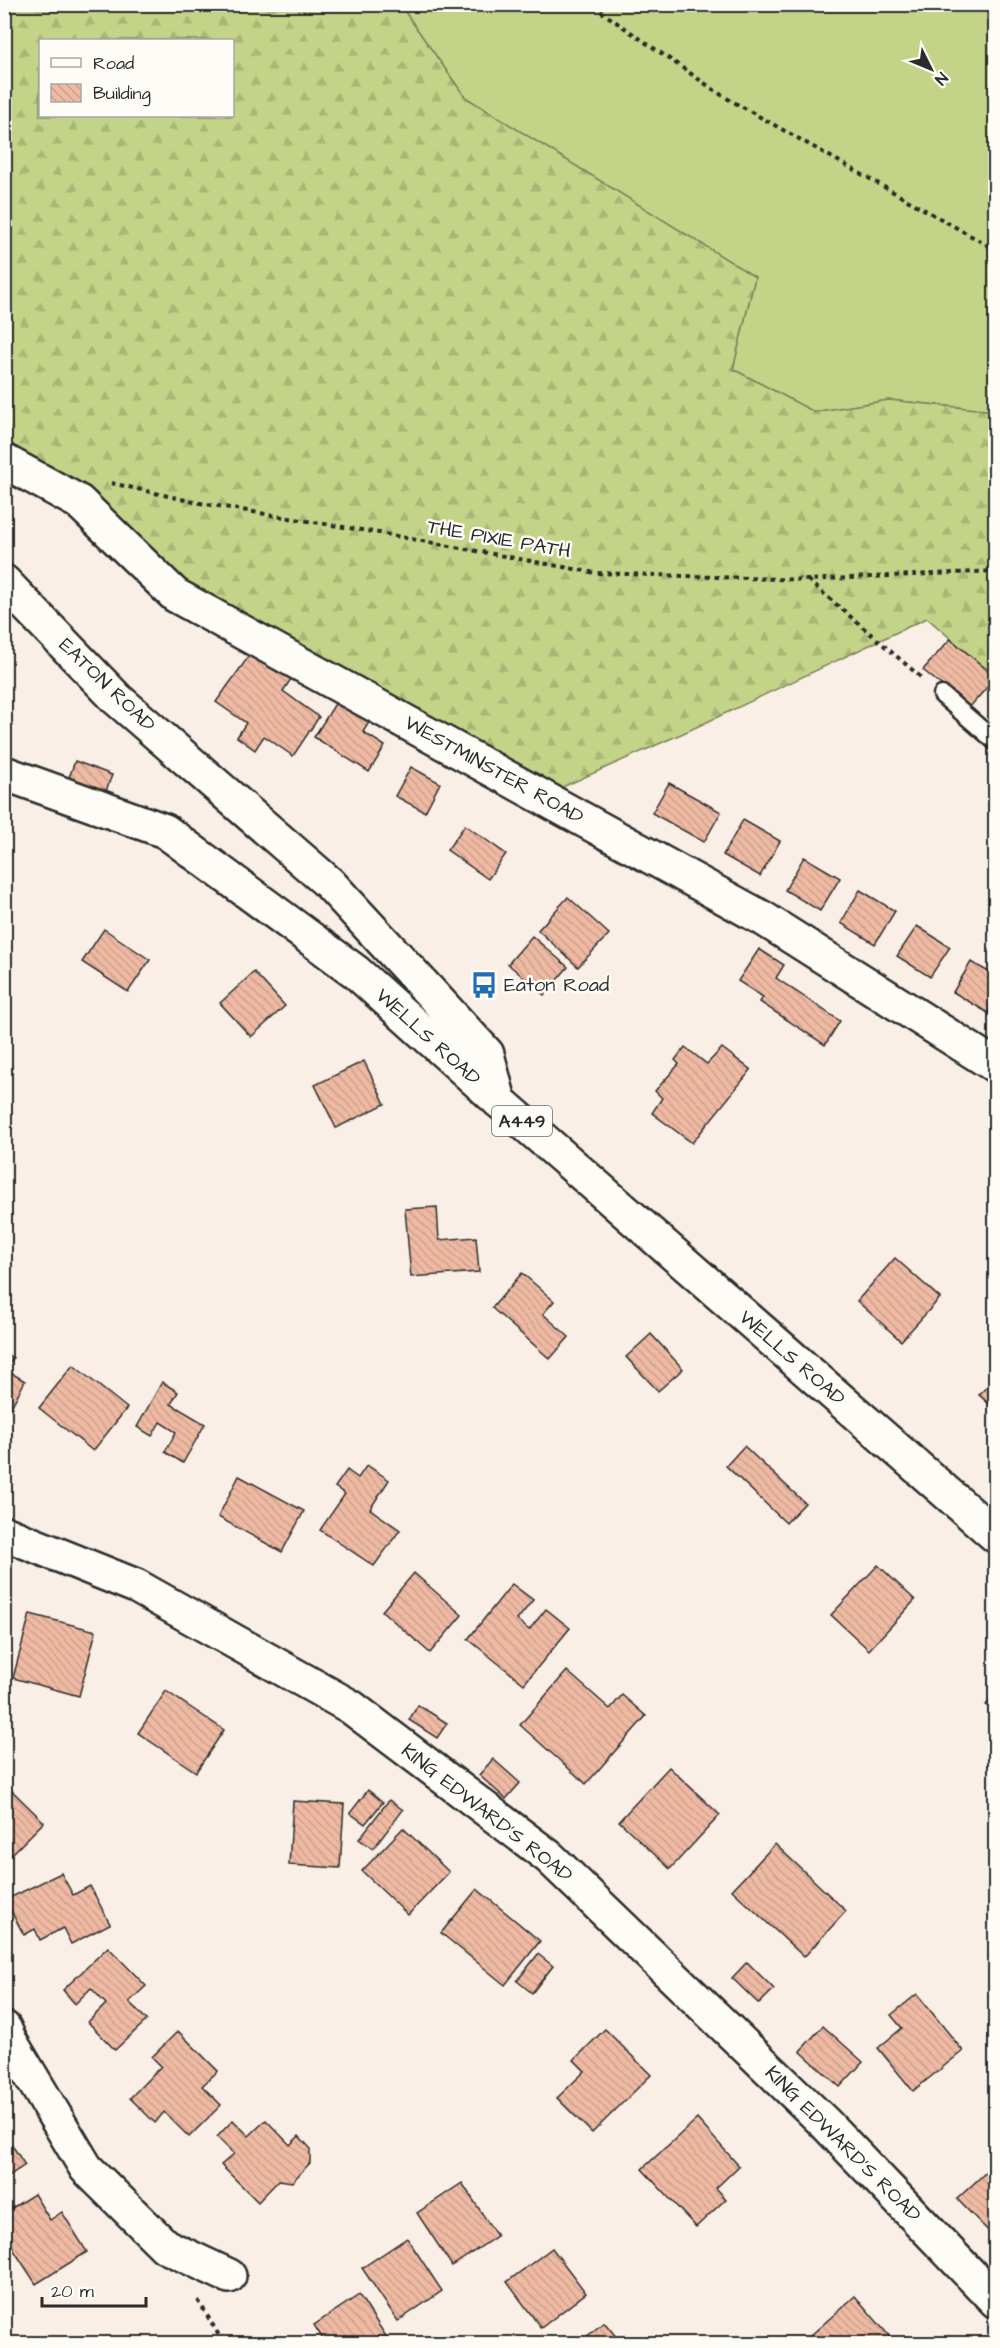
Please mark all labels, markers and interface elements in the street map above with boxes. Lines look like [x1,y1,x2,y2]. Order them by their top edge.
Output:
legend [39,39,234,117]
north arrow [901,39,961,99]
text: Road [93,51,134,76]
text: N [930,67,953,90]
text: Building [93,81,151,107]
street label: THE PIXIE PATH [425,513,573,565]
street label: EATON ROAD [52,632,162,738]
street label: WESTMINSTER ROAD [399,709,589,831]
bus stop icon: Eaton Road [469,970,499,1000]
place label: Eaton Road [504,971,609,999]
street label: WELLS ROAD [369,982,487,1092]
road number: A449 [492,1106,552,1136]
street label: WELLS ROAD [733,1304,851,1412]
street label: KING EDWARD'S ROAD [395,1737,579,1889]
street label: KING EDWARD'S ROAD [759,2060,927,2228]
scale bar [42,2270,146,2308]
text: 20 m [51,2279,94,2304]

